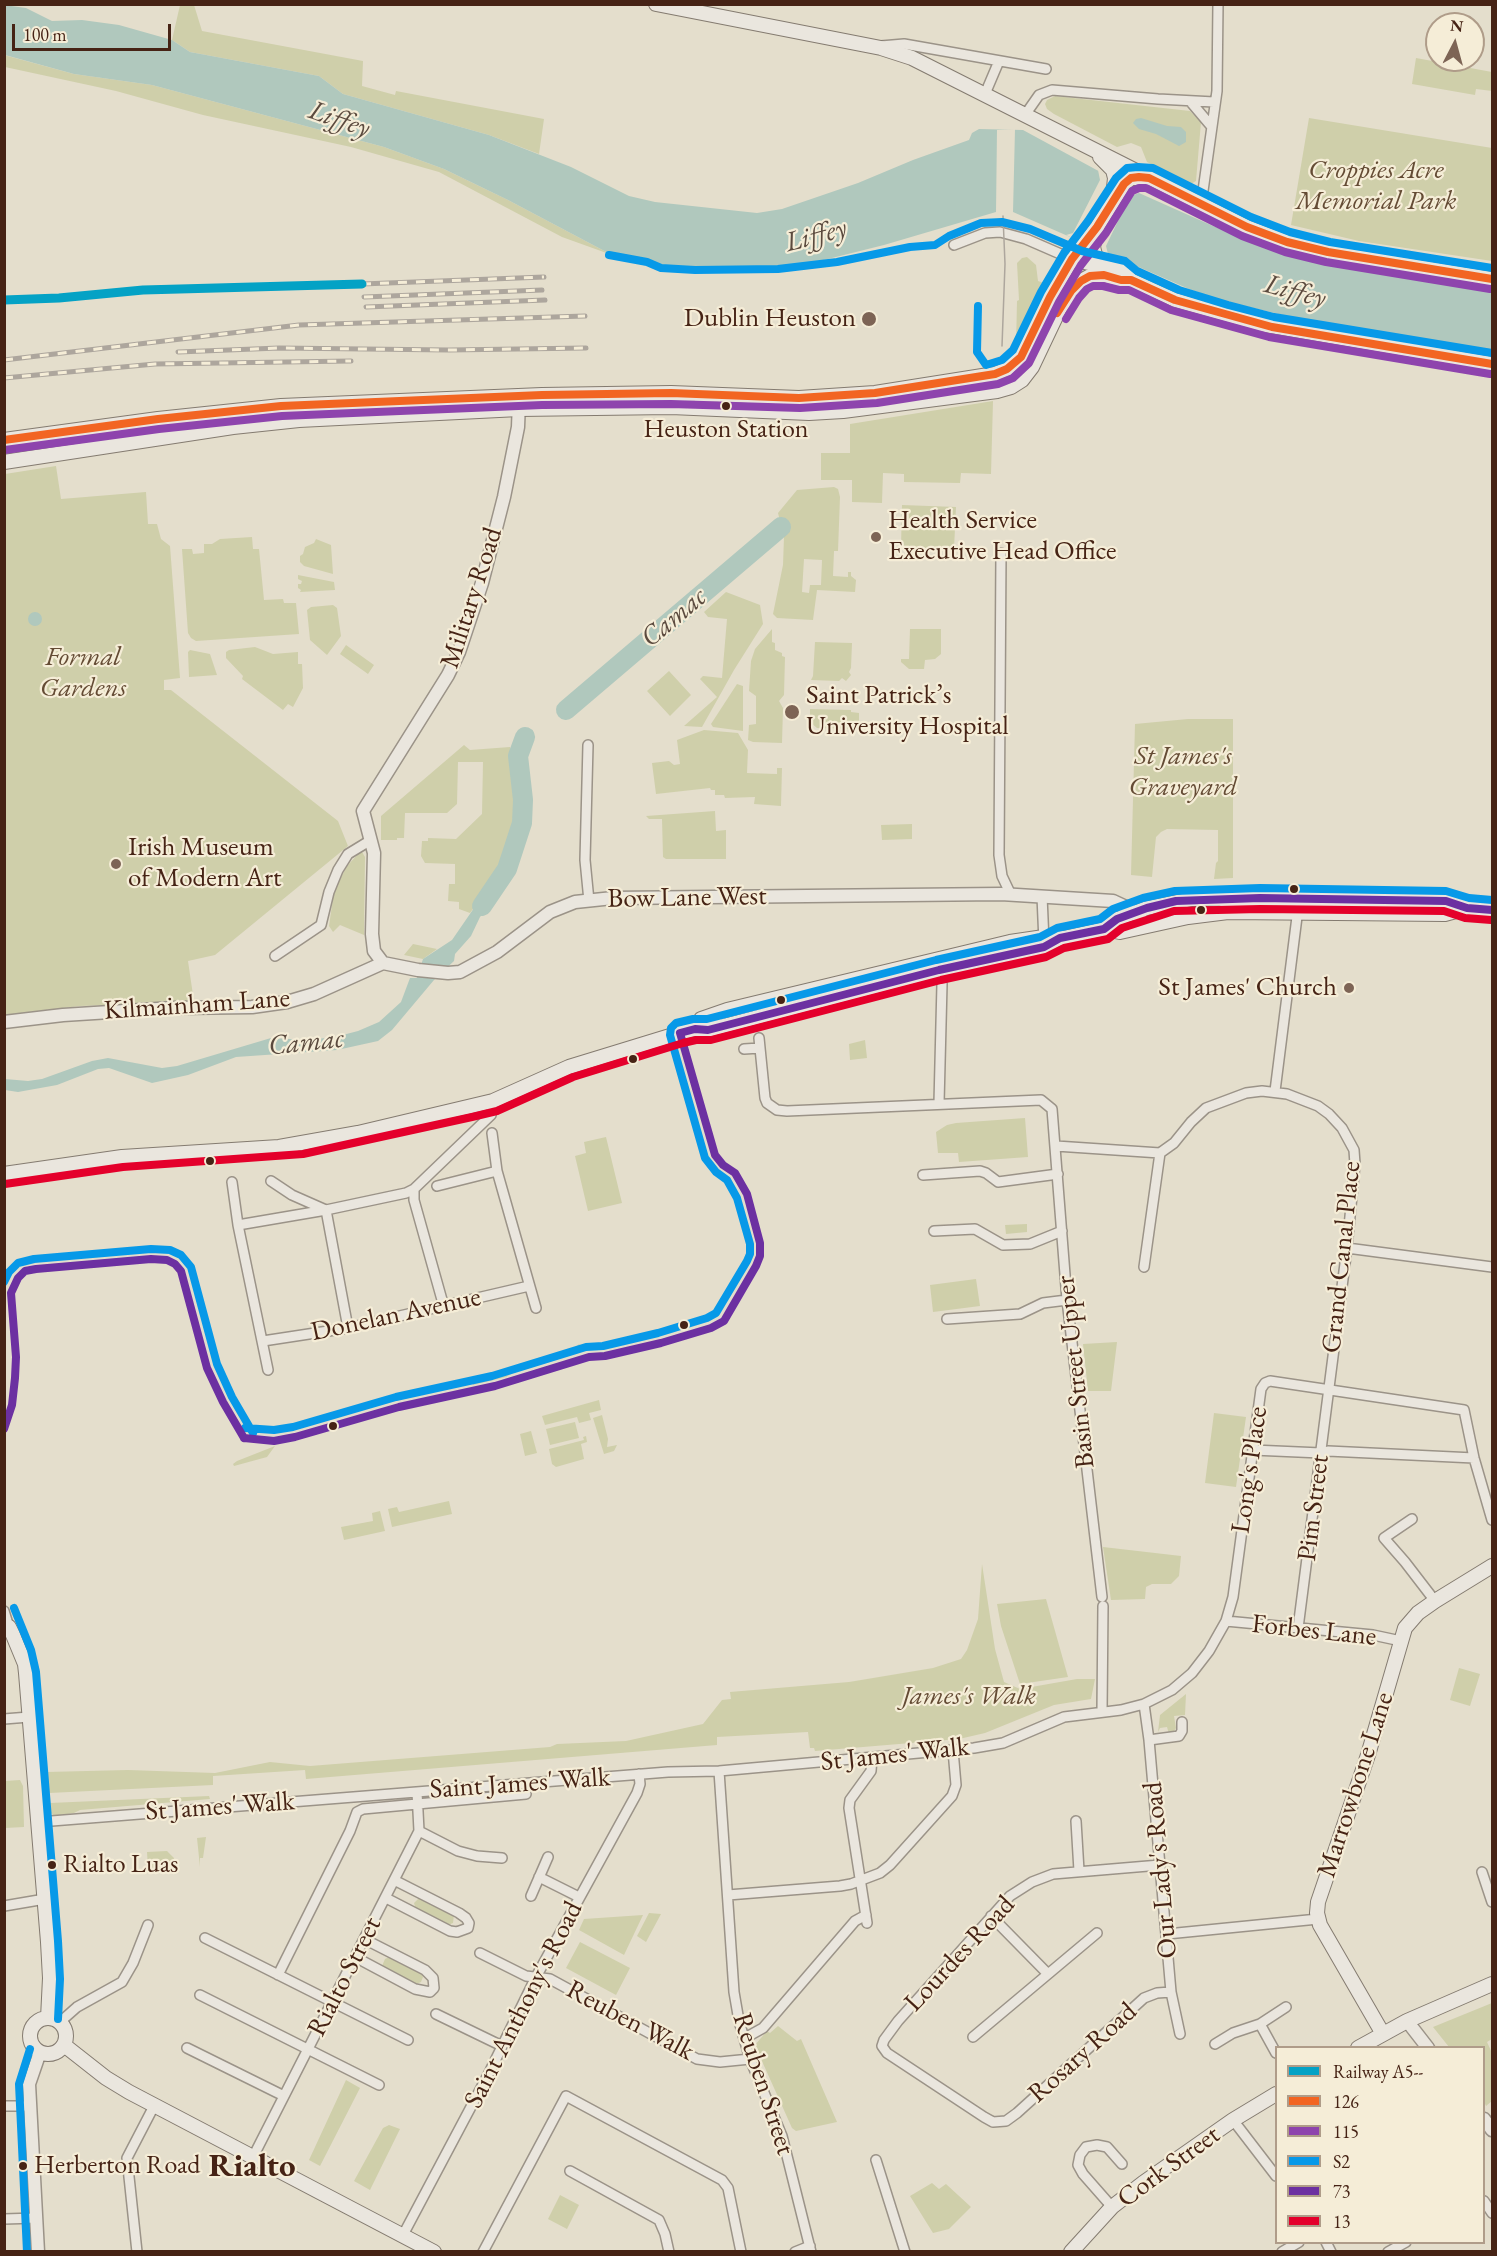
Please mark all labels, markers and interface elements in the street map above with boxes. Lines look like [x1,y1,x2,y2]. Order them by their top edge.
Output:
scale bar [15,12,174,50]
north arrow [1425,12,1485,72]
text: N [1449,14,1464,37]
text: 100 m [23,23,67,46]
water label: Liffey [304,94,374,146]
park label: Croppies Acre Memorial Park [1296,155,1456,218]
water label: Liffey [781,212,851,260]
water label: Liffey [1260,268,1330,316]
place label: Dublin Heuston [684,303,856,335]
marker: Dublin Heuston [860,310,878,328]
marker: Heuston Station [720,400,732,412]
place label: Heuston Station [643,414,809,446]
place label: Health Service Executive Head Office [888,505,1117,568]
street label: Military Road [434,524,510,672]
marker: Health Service Executive Head Office [869,530,883,544]
water label: Camac [634,581,714,655]
park label: Formal Gardens [40,642,126,705]
place label: Saint Patrick’s University Hospital [806,680,1009,743]
marker: Saint Patrick’s University Hospital [783,703,801,721]
park label: St James's Graveyard [1128,741,1238,804]
place label: Irish Museum of Modern Art [128,832,282,895]
marker: Irish Museum of Modern Art [109,857,123,871]
street label: Bow Lane West [607,880,767,916]
unlabelled marker [1288,883,1300,895]
unlabelled marker [1195,904,1207,916]
place label: St James' Church [1158,972,1337,1004]
marker: St James' Church [1342,981,1356,995]
street label: Kilmainham Lane [103,982,291,1028]
unlabelled marker [775,994,787,1006]
water label: Camac [267,1022,345,1064]
unlabelled marker [627,1053,639,1065]
unlabelled marker [204,1155,216,1167]
street label: Grand Canal Place [1316,1159,1368,1355]
street label: Basin Street Upper [1050,1274,1102,1470]
street label: Donelan Avenue [308,1281,484,1349]
unlabelled marker [678,1319,690,1331]
street label: Long's Place [1225,1404,1275,1536]
unlabelled marker [327,1420,339,1432]
street label: Pim Street [1291,1453,1337,1563]
street label: Forbes Lane [1250,1608,1378,1654]
park label: James's Walk [902,1681,1036,1713]
street label: Marrowbone Lane [1311,1688,1401,1882]
street label: St James' Walk [819,1731,971,1779]
street label: Saint James' Walk [429,1762,611,1806]
street label: Our Lady's Road [1137,1780,1185,1960]
street label: St James' Walk [144,1786,296,1828]
place label: Rialto Luas [63,1849,178,1881]
marker: Rialto Luas [46,1859,58,1871]
street label: Lourdes Road [898,1889,1022,2019]
street label: Saint Anthony's Road [458,1896,590,2114]
street label: Rialto Street [301,1912,389,2042]
street label: Reuben Walk [561,1974,699,2068]
street label: Rosary Road [1022,1996,1144,2110]
street label: Reuben Street [725,2009,801,2159]
legend [1275,2046,1485,2244]
text: Railway A5-- [1333,2060,1423,2083]
text: 126 [1333,2090,1359,2113]
street label: Cork Street [1111,2119,1227,2215]
text: 115 [1333,2120,1359,2143]
district label: Rialto [208,2147,296,2187]
place label: Herberton Road [34,2150,200,2182]
text: S2 [1333,2150,1350,2173]
marker: Herberton Road [17,2160,29,2172]
text: 73 [1333,2180,1350,2203]
text: 13 [1333,2210,1350,2233]

